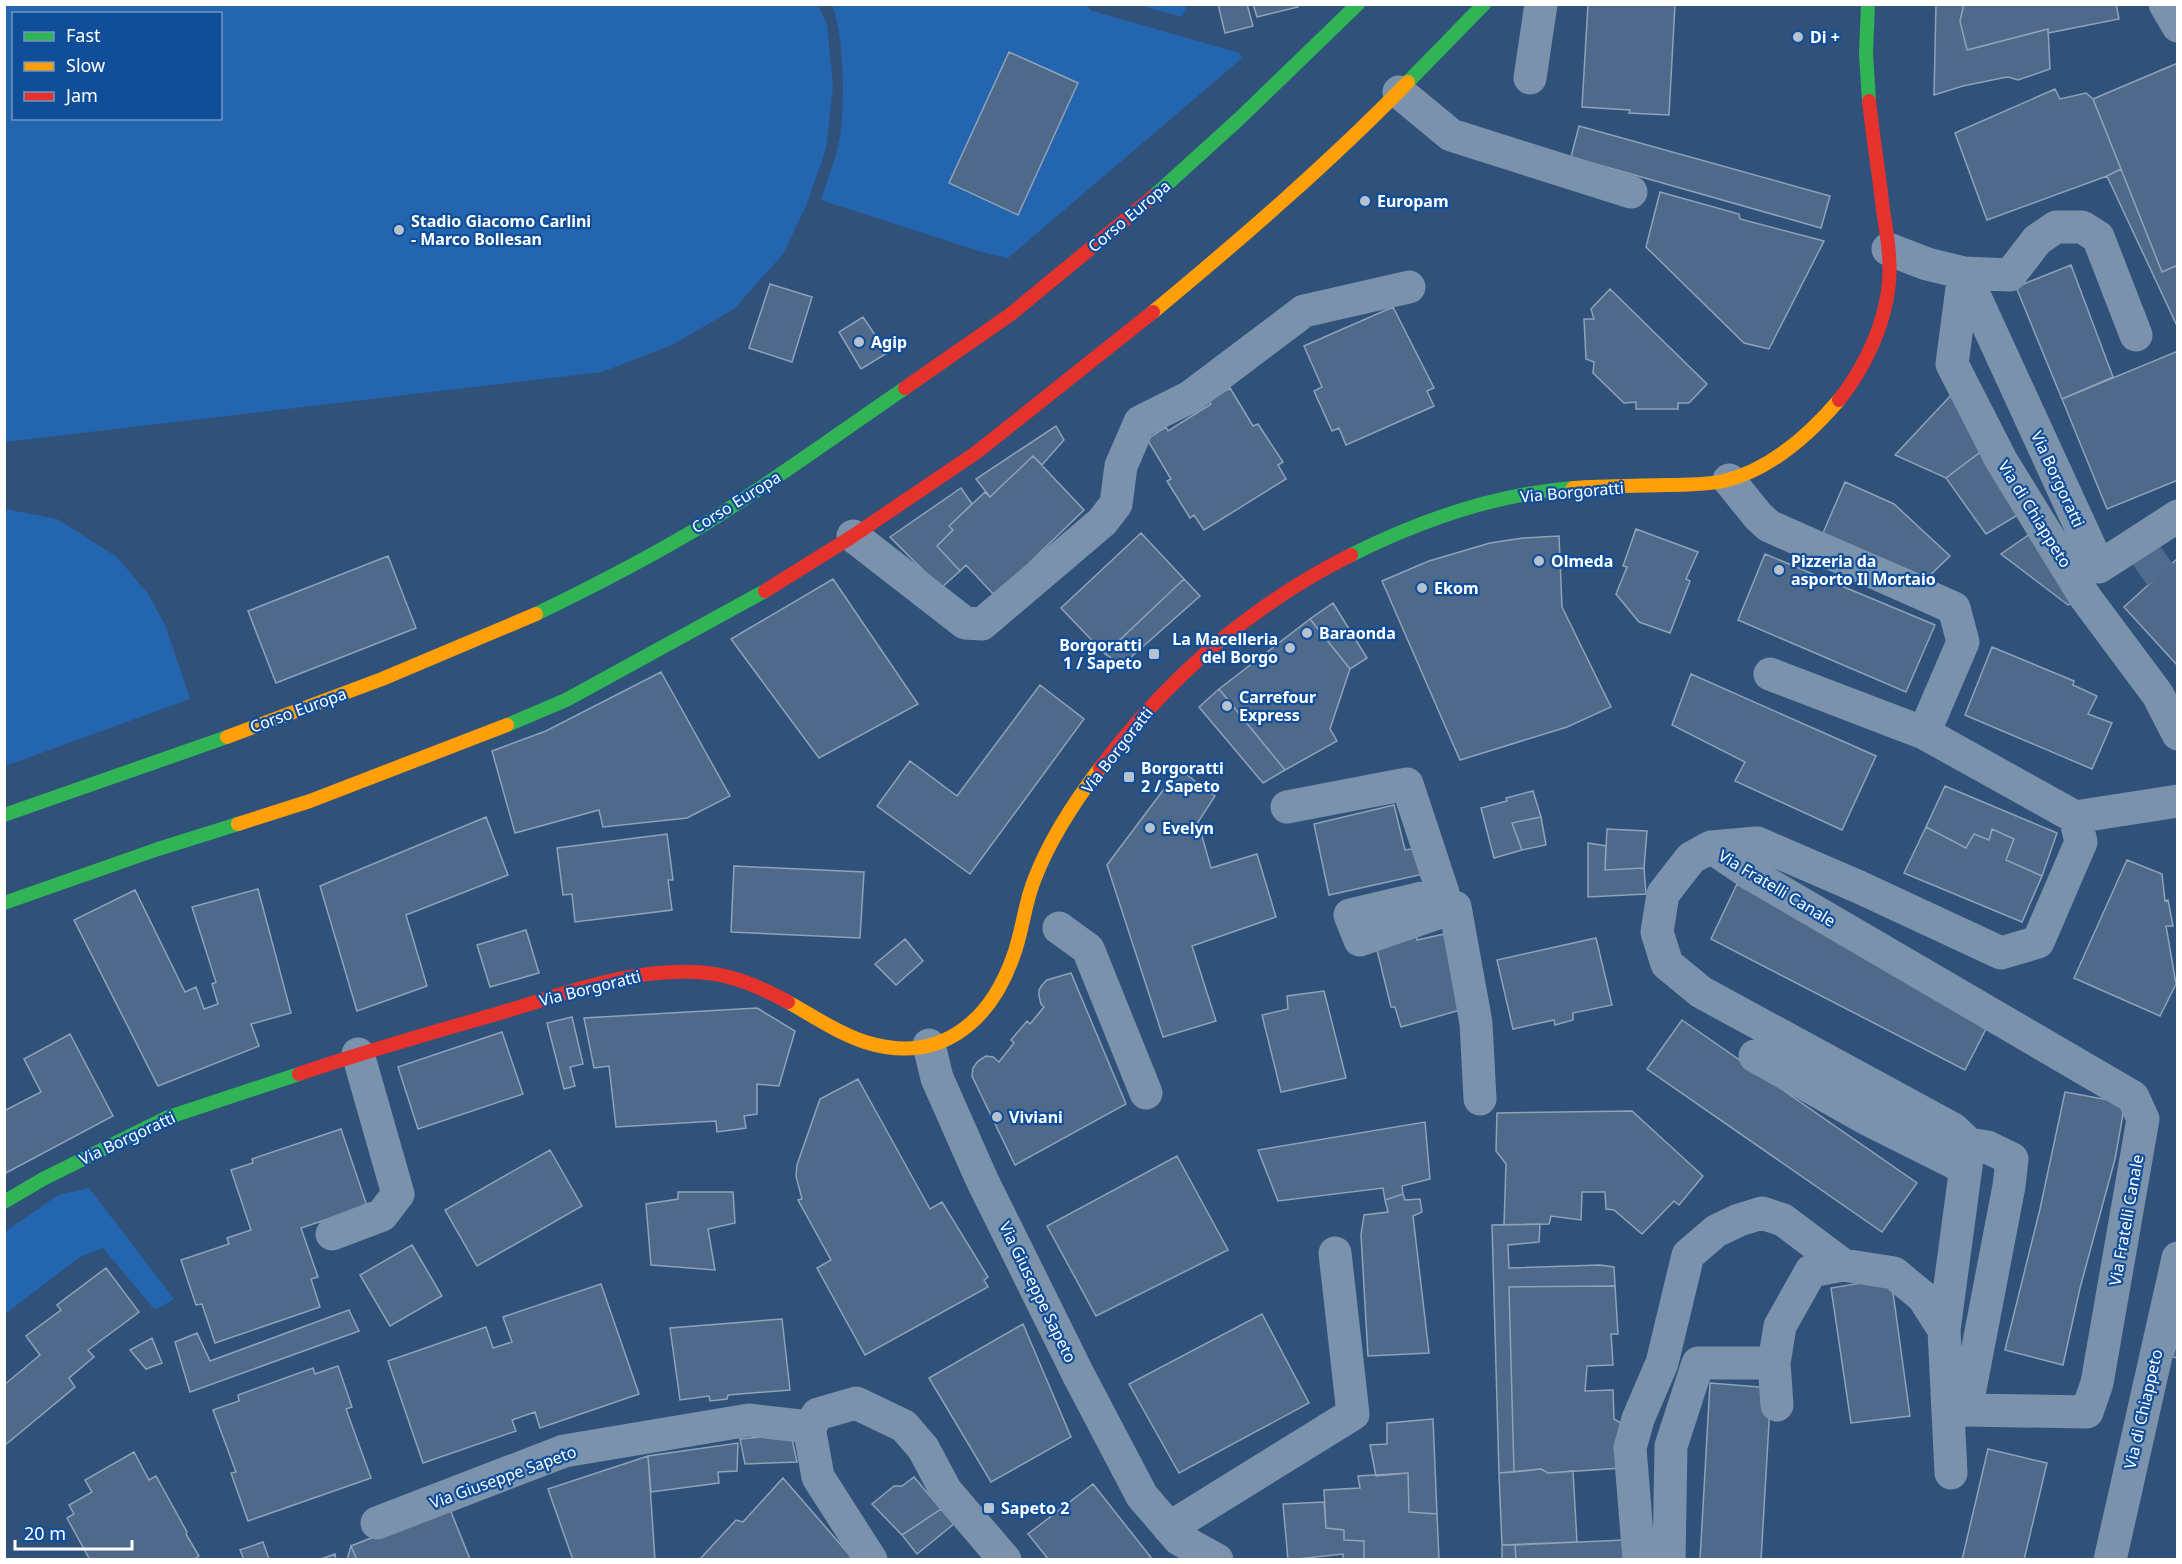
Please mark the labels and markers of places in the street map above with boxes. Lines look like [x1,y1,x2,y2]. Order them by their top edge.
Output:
place label: Di + [1810,26,1840,48]
marker: Di + [1791,30,1805,44]
place label: Europam [1377,190,1449,212]
marker: Europam [1358,194,1372,208]
place label: Stadio Giacomo Carlini - Marco Bollesan [411,210,591,250]
marker: Stadio Giacomo Carlini - Marco Bollesan [392,223,406,237]
place label: Agip [871,331,907,353]
marker: Agip [852,335,866,349]
place label: Olmeda [1551,550,1613,572]
place label: Pizzeria da asporto Il Mortaio [1791,550,1936,590]
marker: Olmeda [1532,554,1546,568]
marker: Pizzeria da asporto Il Mortaio [1772,563,1786,577]
place label: Ekom [1434,577,1478,599]
marker: Ekom [1415,581,1429,595]
place label: Baraonda [1319,622,1396,644]
marker: Baraonda [1300,626,1314,640]
place label: La Macelleria del Borgo [1172,628,1278,668]
place label: Borgoratti 1 / Sapeto [1059,634,1142,674]
marker: La Macelleria del Borgo [1283,641,1297,655]
marker: Borgoratti 1 / Sapeto [1147,647,1161,661]
place label: Carrefour Express [1239,686,1316,726]
marker: Carrefour Express [1220,699,1234,713]
place label: Borgoratti 2 / Sapeto [1141,757,1224,797]
marker: Borgoratti 2 / Sapeto [1122,770,1136,784]
place label: Evelyn [1162,817,1214,839]
marker: Evelyn [1143,821,1157,835]
place label: Viviani [1009,1106,1063,1128]
marker: Viviani [990,1110,1004,1124]
place label: Sapeto 2 [1001,1497,1069,1519]
marker: Sapeto 2 [982,1501,996,1515]

